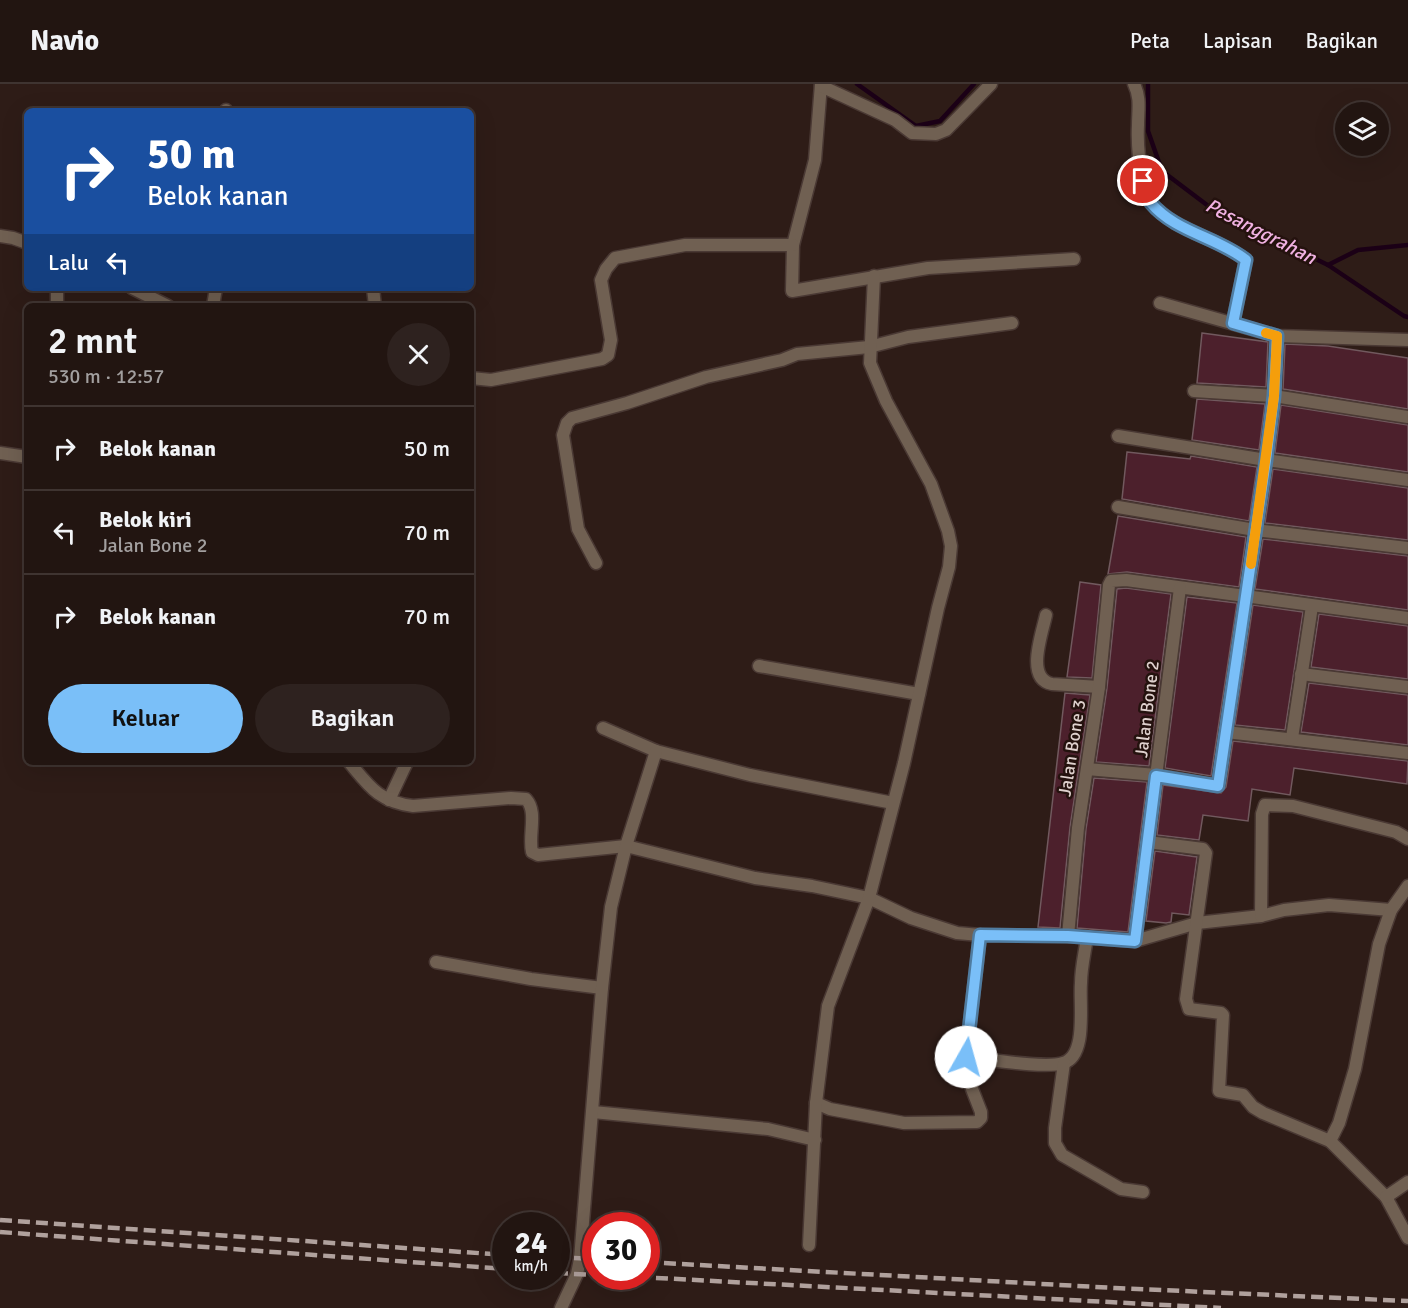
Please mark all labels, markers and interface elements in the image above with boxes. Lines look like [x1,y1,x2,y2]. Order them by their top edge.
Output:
text: Navio [30,24,99,58]
text: Peta [1130,28,1170,54]
text: Lapisan [1203,28,1272,54]
text: Bagikan [1305,28,1378,54]
map controls [1335,102,1389,156]
button: layers [1335,102,1389,156]
text: 50 m [147,129,236,180]
icon: right [48,132,126,210]
pin [1117,155,1168,206]
icon: arrive [1126,164,1159,197]
text: Belok kanan [147,180,288,213]
water label: Pesanggrahan [1201,193,1321,271]
icon: left [101,246,134,279]
text: Lalu [48,249,89,276]
text: 2 mnt [48,319,137,364]
button: close [387,323,450,386]
text: 530 m · 12:57 [48,364,164,389]
icon: right [48,432,81,465]
text: Belok kanan [99,435,216,462]
text: 50 m [404,435,450,462]
text: Belok kiri [99,506,192,533]
icon: left [48,516,81,549]
text: 70 m [404,519,450,546]
text: Jalan Bone 2 [99,533,208,558]
icon: right [48,600,81,633]
text: Belok kanan [99,603,216,630]
text: 70 m [404,603,450,630]
street label: Jalan Bone 2 [1130,659,1164,759]
button: Keluar [48,684,243,753]
button: Bagikan [255,684,450,753]
street label: Jalan Bone 3 [1053,698,1091,798]
position arrow [934,1025,998,1089]
speed limit sign: 30 [582,1212,660,1290]
text: 24 [515,1225,547,1262]
text: km/h [514,1257,548,1275]

